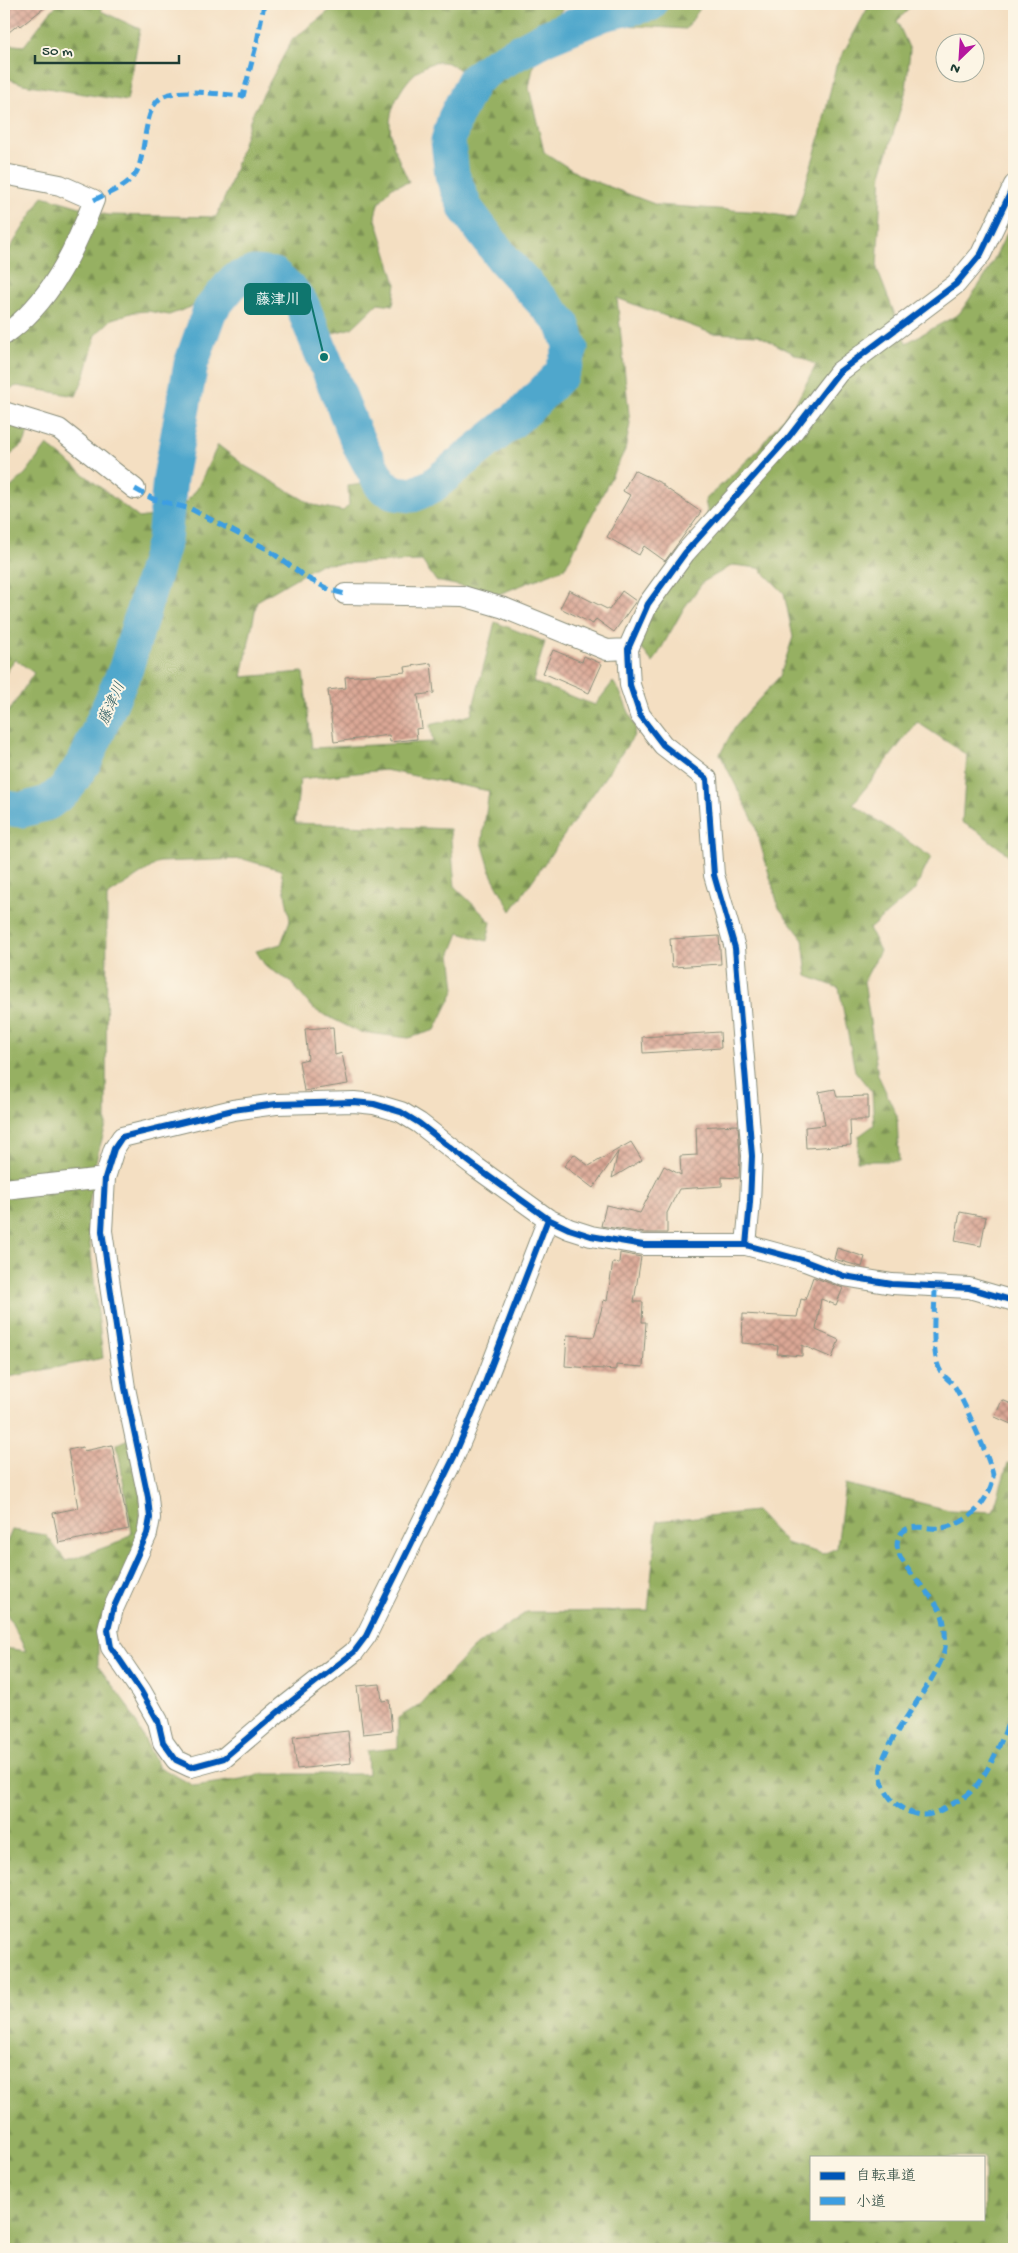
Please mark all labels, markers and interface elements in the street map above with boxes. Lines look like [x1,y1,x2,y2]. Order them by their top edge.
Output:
scale bar [35,32,179,64]
north arrow [936,32,986,82]
text: 50 m [42,43,73,61]
text: N [948,58,963,77]
callout: 藤津川 [245,284,310,314]
text: 藤津川 [255,291,301,310]
water label: 藤津川 [95,679,130,728]
legend [810,2156,986,2220]
text: 自転車道 [856,2167,916,2186]
text: 小道 [856,2194,886,2212]

